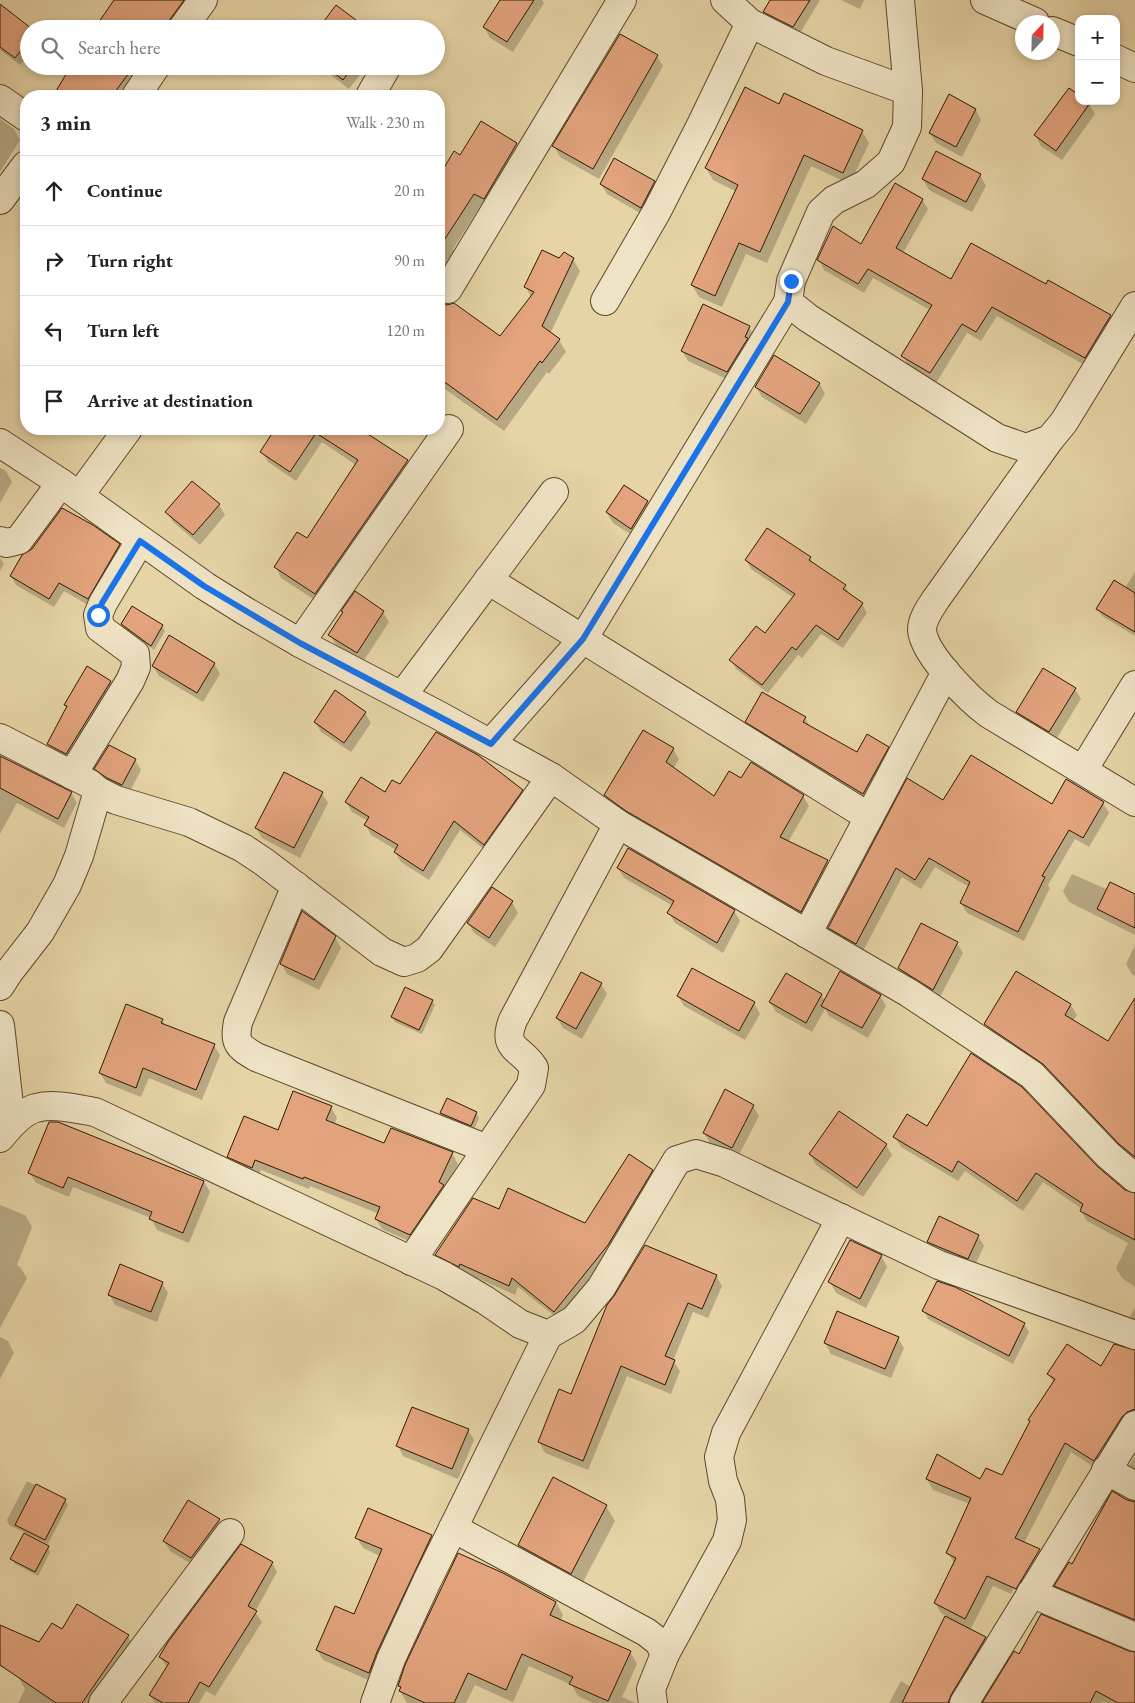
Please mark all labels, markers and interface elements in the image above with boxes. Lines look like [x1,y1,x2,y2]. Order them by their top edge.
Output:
north arrow [1015,15,1060,60]
map controls [1075,15,1120,105]
button: + [1075,15,1120,60]
search box [20,20,445,75]
icon: search [38,34,66,62]
text: Search here [78,35,160,60]
button: − [1075,60,1120,105]
text: 3 min [40,109,91,136]
text: Walk · 230 m [346,112,425,133]
icon: ahead [40,177,68,205]
text: Continue [87,178,162,203]
text: 20 m [394,180,425,201]
icon: right [40,247,68,275]
text: Turn right [87,248,173,273]
text: 90 m [394,250,425,271]
route end [780,270,803,293]
icon: left [40,317,68,345]
text: Turn left [87,318,159,343]
text: 120 m [386,320,425,341]
icon: arrive [40,387,68,415]
text: Arrive at destination [87,388,253,413]
route start [87,604,110,627]

